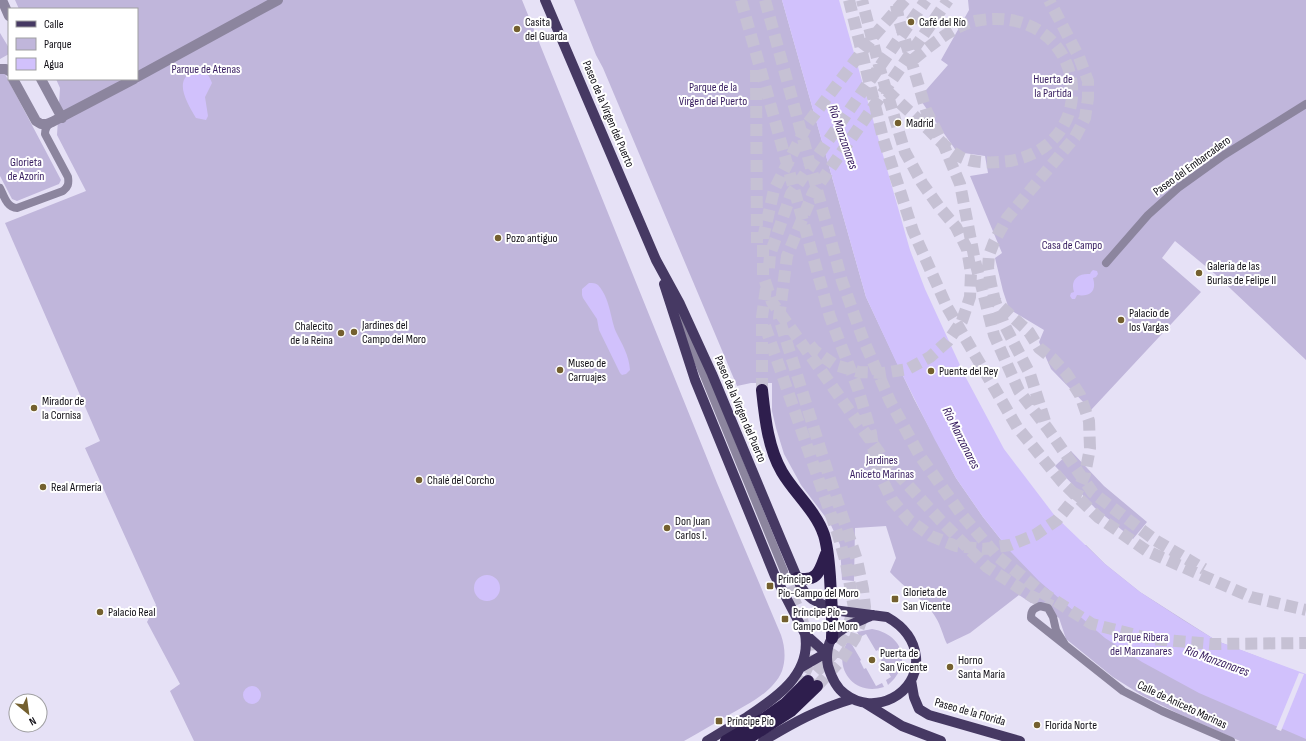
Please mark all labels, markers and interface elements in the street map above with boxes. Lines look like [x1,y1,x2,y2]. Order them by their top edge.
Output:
legend [8,8,138,80]
place label: Casita del Guarda [525,15,568,44]
place label: Café del Río [919,15,966,30]
text: Calle [44,17,64,32]
marker: Café del Río [906,17,916,27]
marker: Casita del Guarda [512,24,522,34]
text: Parque [44,37,72,52]
text: Agua [43,57,64,72]
street label: Paseo de la Virgen del Puerto [579,58,637,170]
park label: Parque de Atenas [172,62,240,77]
park label: Huerta de la Partida [1033,72,1073,101]
park label: Parque de la Virgen del Puerto [679,80,747,109]
water label: Río Manzanares [824,103,862,172]
place label: Madrid [906,116,933,131]
marker: Madrid [893,118,903,128]
street label: Paseo del Embarcadero [1150,133,1234,199]
park label: Glorieta de Azorín [8,155,44,184]
place label: Pozo antiguo [506,231,558,246]
marker: Pozo antiguo [493,233,503,243]
park label: Casa de Campo [1042,238,1102,253]
place label: Galería de las Burlas de Felipe II [1207,259,1276,288]
marker: Galería de las Burlas de Felipe II [1194,268,1204,278]
place label: Palacio de los Vargas [1129,306,1169,335]
marker: Palacio de los Vargas [1116,315,1126,325]
place label: Jardines del Campo del Moro [361,318,426,347]
place label: Chalecito de la Reina [290,319,333,348]
marker: Jardines del Campo del Moro [349,327,359,337]
marker: Chalecito de la Reina [336,328,346,338]
street label: Paseo de la Virgen del Puerto [711,353,769,465]
place label: Museo de Carruajes [568,356,606,385]
place label: Puente del Rey [939,364,999,379]
marker: Museo de Carruajes [555,365,565,375]
marker: Puente del Rey [926,366,936,376]
place label: Mirador de la Cornisa [42,394,85,423]
marker: Mirador de la Cornisa [29,403,39,413]
water label: Río Manzanares [939,404,984,472]
park label: Jardines Aniceto Marinas [849,453,914,482]
place label: Chalé del Corcho [427,473,494,488]
marker: Chalé del Corcho [414,475,424,485]
place label: Real Armería [51,480,102,495]
marker: Real Armería [38,482,48,492]
place label: Don Juan Carlos I. [675,514,710,543]
marker: Don Juan Carlos I. [662,523,672,533]
place label: Príncipe Pío-Campo del Moro [778,572,859,601]
marker: Príncipe Pío-Campo del Moro [765,581,775,591]
place label: Glorieta de San Vicente [903,585,951,614]
marker: Glorieta de San Vicente [890,594,900,604]
place label: Palacio Real [108,605,155,620]
place label: Príncipe Pío - Campo Del Moro [793,605,858,634]
marker: Palacio Real [95,607,105,617]
marker: Príncipe Pío - Campo Del Moro [780,614,790,624]
park label: Parque Ribera del Manzanares [1110,630,1172,659]
water label: Río Manzanares [1183,642,1252,680]
place label: Puerta de San Vicente [880,646,928,675]
place label: Horno Santa María [958,653,1006,682]
marker: Puerta de San Vicente [867,655,877,665]
marker: Horno Santa María [945,662,955,672]
street label: Calle de Aniceto Marinas [1135,678,1229,732]
north arrow [8,693,48,733]
street label: Paseo de la Florida [933,695,1008,729]
text: N [27,714,38,728]
place label: Príncipe Pío [727,714,774,729]
marker: Príncipe Pío [714,716,724,726]
place label: Florida Norte [1045,718,1097,733]
marker: Florida Norte [1032,720,1042,730]

